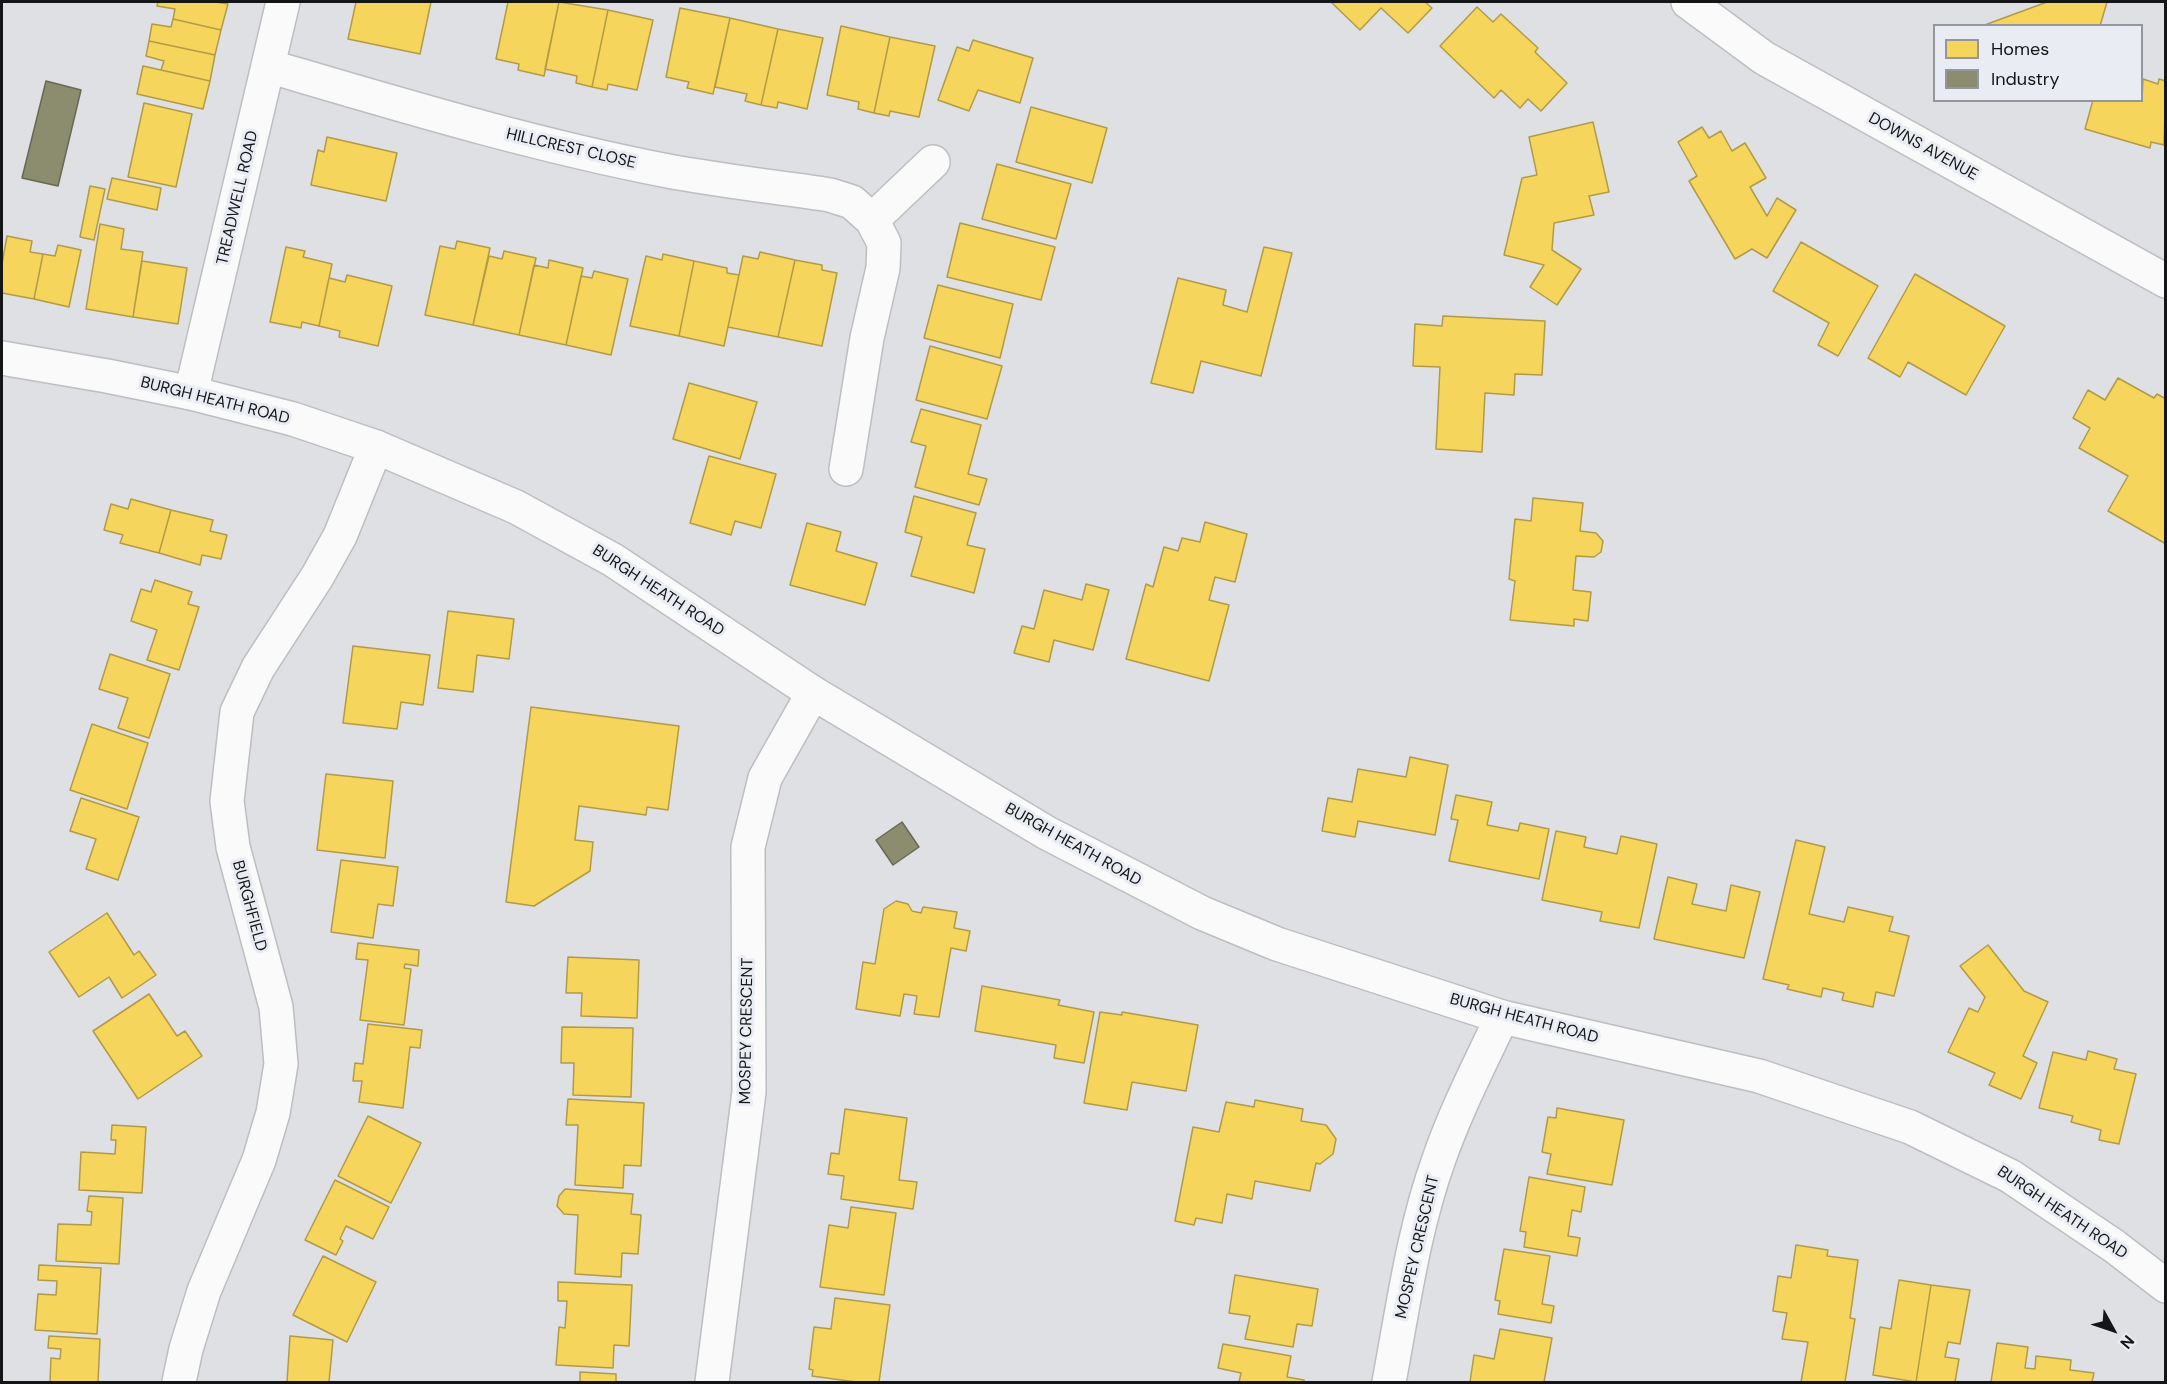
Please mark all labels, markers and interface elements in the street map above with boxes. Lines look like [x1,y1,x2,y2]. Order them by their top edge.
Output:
legend [1933,24,2143,102]
text: Homes [1991,37,2049,61]
text: Industry [1991,67,2060,91]
street label: DOWNS AVENUE [1865,109,1981,185]
street label: HILLCREST CLOSE [504,125,638,173]
street label: TREADWELL ROAD [213,129,263,267]
street label: BURGH HEATH ROAD [138,373,292,429]
street label: BURGH HEATH ROAD [589,541,727,641]
street label: BURGH HEATH ROAD [1001,800,1145,890]
street label: BURGHFIELD [228,858,270,954]
street label: MOSPEY CRESCENT [736,957,758,1105]
street label: BURGH HEATH ROAD [1448,990,1600,1048]
street label: BURGH HEATH ROAD [1993,1162,2131,1264]
street label: MOSPEY CRESCENT [1392,1173,1444,1321]
north arrow [2083,1300,2143,1360]
text: N [2115,1331,2139,1353]

